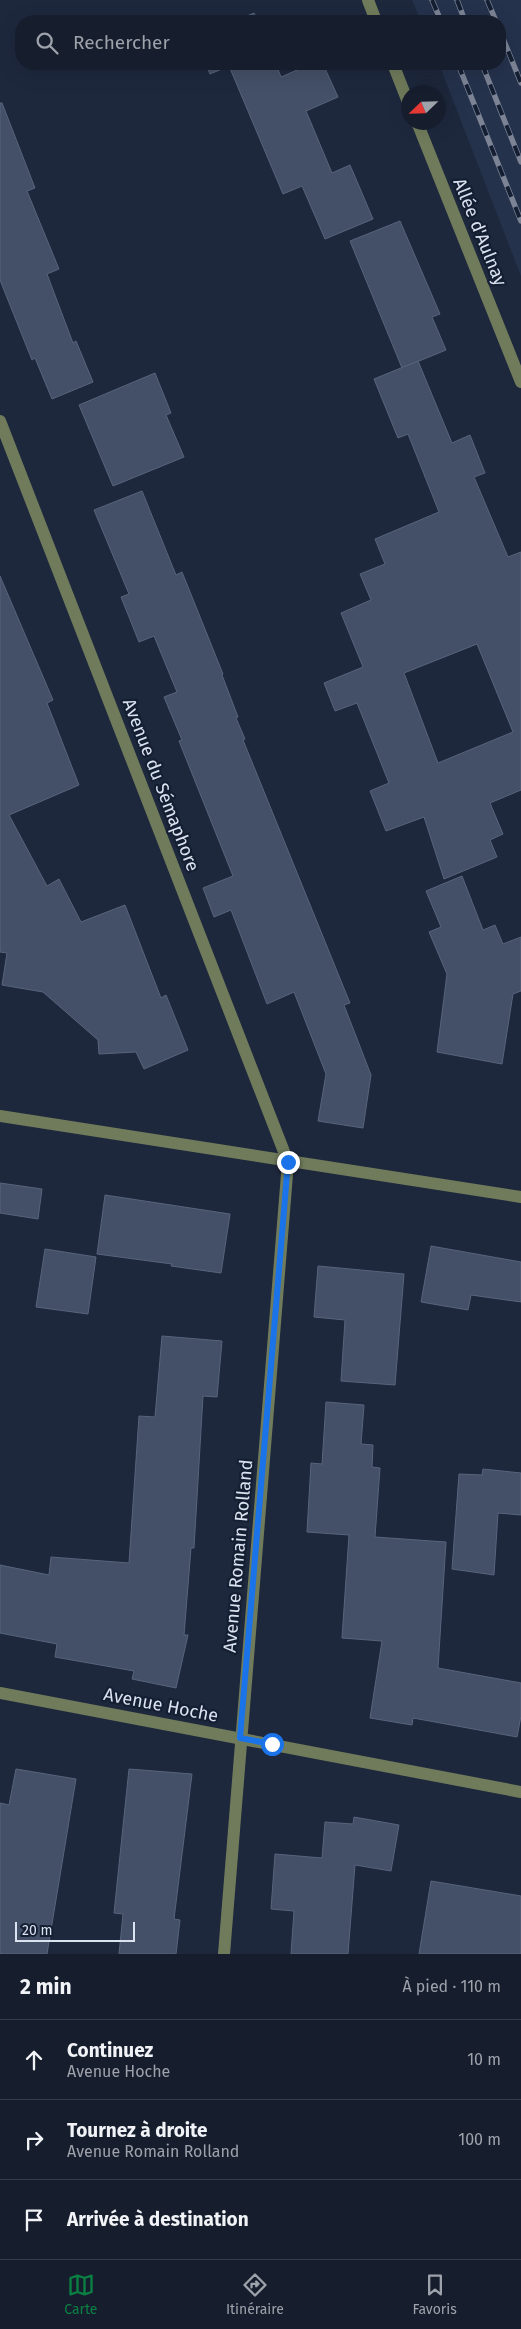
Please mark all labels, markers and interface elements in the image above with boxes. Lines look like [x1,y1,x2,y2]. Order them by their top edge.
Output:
search box [15,15,506,70]
icon: search [33,29,61,57]
text: Rechercher [73,31,170,54]
north arrow [401,85,446,130]
street label: Allée d'Aulnay [448,175,512,289]
street label: Avenue du Sémaphore [118,695,204,875]
route end [277,1151,300,1174]
street label: Avenue Romain Rolland [219,1458,257,1654]
street label: Avenue Hoche [102,1683,220,1727]
route start [261,1733,284,1756]
scale bar [15,1919,135,1942]
text: 20 m [22,1922,52,1939]
text: 2 min [20,1974,72,2000]
text: À pied · 110 m [402,1977,501,1996]
text: Continuez [67,2039,153,2062]
icon: ahead [20,2046,48,2074]
text: 10 m [467,2050,501,2069]
text: Avenue Hoche [67,2062,170,2081]
text: Tournez à droite [67,2119,208,2142]
icon: right [20,2126,48,2154]
text: 100 m [458,2130,501,2149]
text: Avenue Romain Rolland [67,2142,239,2161]
icon: arrive [20,2206,48,2234]
text: Arrivée à destination [67,2208,249,2231]
tab: Carte [64,2271,97,2318]
tab: Itinéraire [226,2271,284,2318]
tab: Favoris [412,2271,457,2318]

